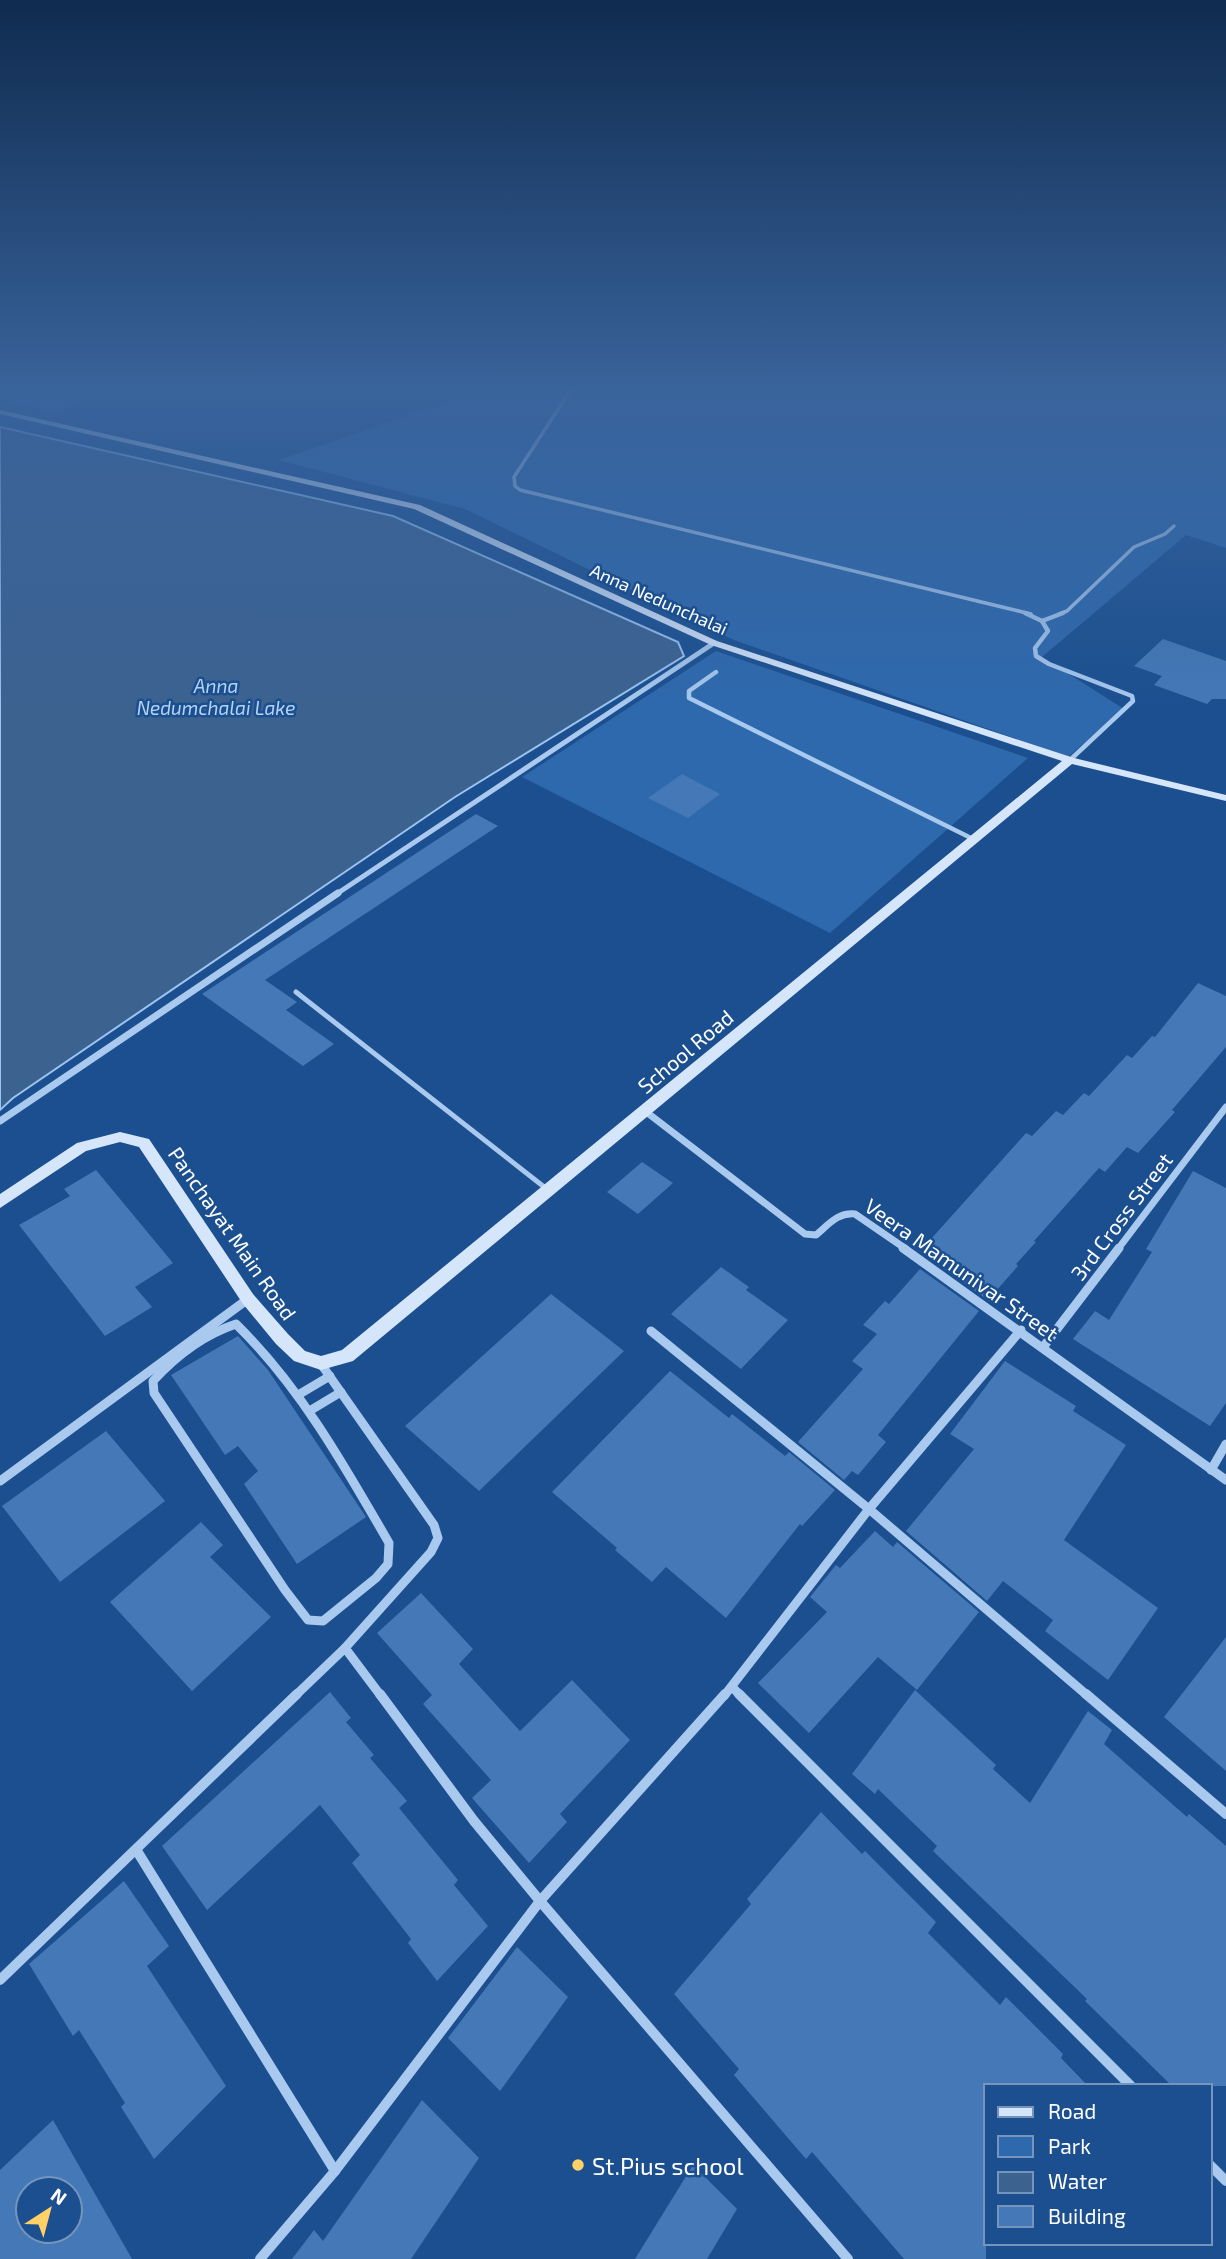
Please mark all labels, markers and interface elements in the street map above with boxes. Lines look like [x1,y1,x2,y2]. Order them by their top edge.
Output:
street label: Anna Nedunchalai [587,559,731,639]
water label: Anna Nedumchalai Lake [137,674,295,719]
street label: School Road [632,1004,738,1098]
street label: Panchayat Main Road [164,1142,302,1324]
street label: 3rd Cross Street [1065,1147,1177,1285]
street label: Veera Mamunivar Street [860,1193,1064,1345]
legend [984,2084,1212,2245]
text: Road [1048,2098,1096,2123]
text: Park [1048,2133,1091,2158]
place label: St.Pius school [592,2151,744,2180]
marker: St.Pius school [570,2157,586,2173]
text: Water [1048,2168,1107,2193]
north arrow [14,2175,84,2245]
text: N [47,2183,72,2209]
text: Building [1048,2203,1126,2228]

